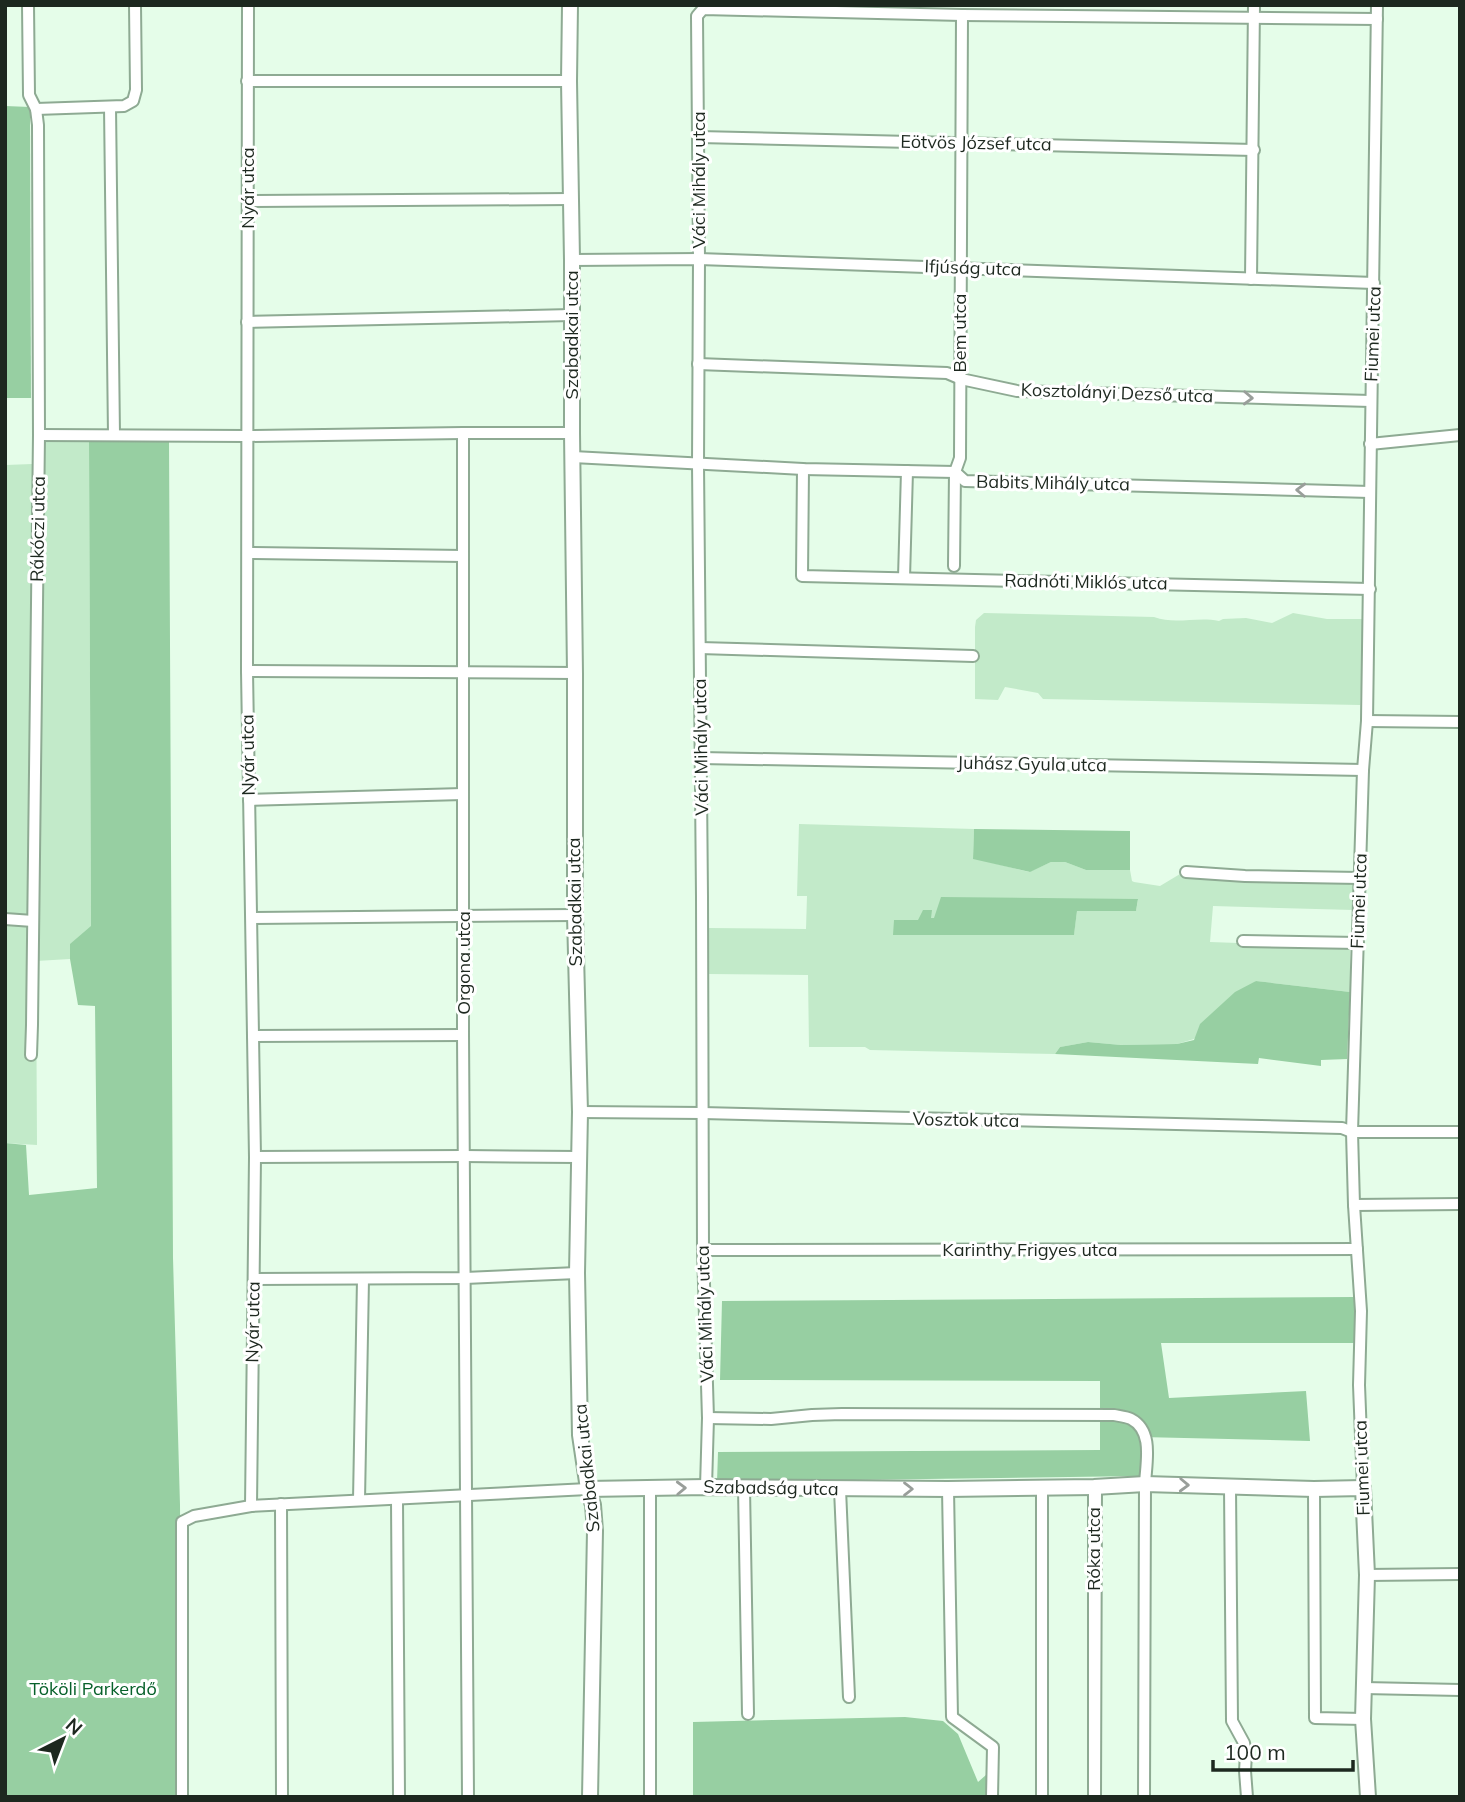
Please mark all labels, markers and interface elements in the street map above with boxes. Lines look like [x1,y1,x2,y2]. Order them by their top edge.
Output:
street label: Váci Mihály utca [687,111,710,249]
street label: Eötvös József utca [900,130,1052,155]
street label: Nyár utca [236,147,259,229]
street label: Ifjúság utca [924,254,1022,281]
street label: Szabadkai utca [560,271,583,399]
street label: Fiumei utca [1359,286,1386,382]
street label: Bem utca [948,294,971,372]
street label: Kosztolányi Dezső utca [1020,378,1214,407]
one-way arrow [1243,390,1254,405]
street label: Babits Mihály utca [976,470,1130,495]
street label: Rákóczi utca [25,476,50,582]
one-way arrow [1296,483,1307,498]
street label: Radnóti Miklós utca [1004,569,1168,594]
street label: Váci Mihály utca [688,678,713,816]
street label: Nyár utca [235,714,260,796]
street label: Juhász Gyula utca [957,751,1107,776]
street label: Szabadkai utca [562,837,587,967]
street label: Fiumei utca [1345,853,1372,949]
street label: Orgona utca [452,911,475,1015]
street label: Vosztok utca [912,1107,1020,1132]
street label: Karinthy Frigyes utca [942,1238,1118,1261]
street label: Váci Mihály utca [691,1245,718,1383]
street label: Nyár utca [240,1281,265,1363]
street label: Szabadkai utca [568,1403,605,1533]
street label: Fiumei utca [1348,1420,1375,1516]
street label: Szabadság utca [703,1475,839,1500]
one-way arrow [1179,1478,1190,1493]
one-way arrow [675,1480,686,1495]
one-way arrow [903,1481,914,1497]
street label: Róka utca [1082,1507,1105,1591]
park label: Tököli Parkerdő [29,1677,157,1700]
north arrow [28,1704,98,1774]
text: N [61,1713,88,1740]
scale bar [1213,1728,1353,1772]
text: 100 m [1224,1739,1286,1765]

